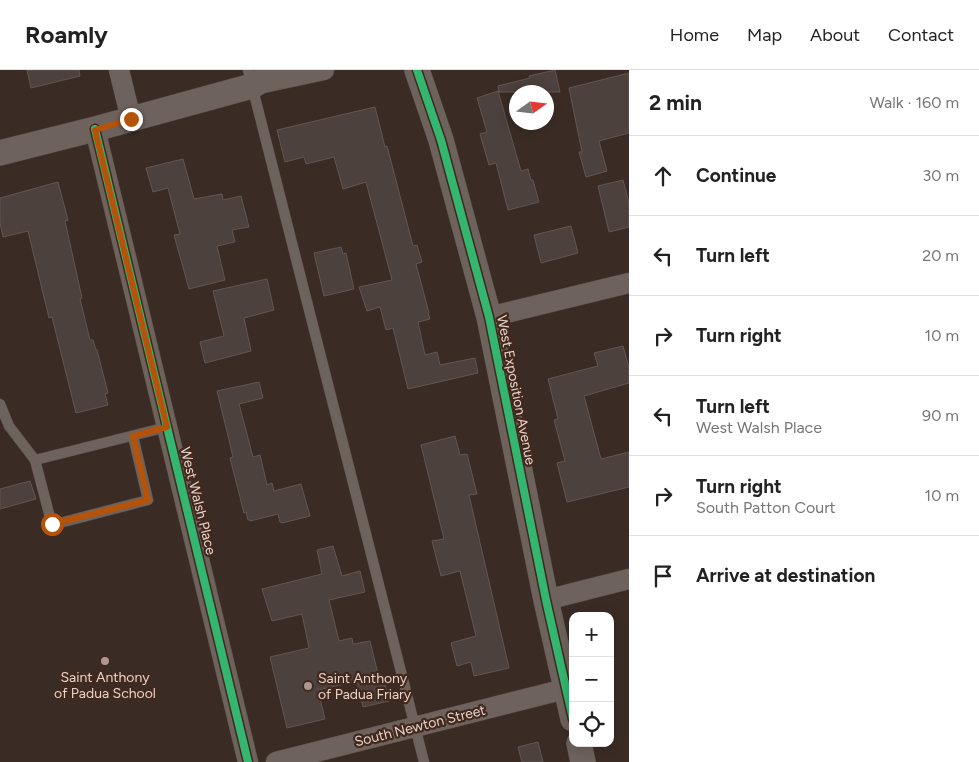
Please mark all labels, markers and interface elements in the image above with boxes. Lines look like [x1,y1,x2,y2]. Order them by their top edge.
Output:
text: Roamly [25,20,108,49]
text: Home [670,24,719,46]
text: Map [747,24,782,46]
text: About [810,24,860,46]
text: Contact [888,24,954,46]
north arrow [509,85,554,130]
text: 2 min [649,90,702,115]
text: Walk · 160 m [869,93,959,112]
route end [120,108,143,131]
icon: ahead [649,162,677,190]
text: Continue [696,164,776,187]
text: 30 m [922,166,959,185]
icon: left [649,242,677,270]
text: Turn left [696,244,770,267]
text: 20 m [922,246,959,265]
street label: West Exposition Avenue [493,314,539,467]
icon: right [649,322,677,350]
text: Turn right [696,324,782,347]
text: 10 m [925,326,959,345]
text: Turn left [696,395,770,418]
icon: left [649,402,677,430]
text: 90 m [922,406,959,425]
text: West Walsh Place [696,418,822,437]
street label: West Walsh Place [176,445,220,557]
text: Turn right [696,475,782,498]
icon: right [649,482,677,510]
text: 10 m [925,486,959,505]
text: South Patton Court [696,498,836,517]
route start [41,513,64,536]
icon: arrive [649,562,677,590]
text: Arrive at destination [696,564,875,587]
map controls [569,612,614,747]
button: + [569,612,614,657]
marker: Saint Anthony of Padua School [99,655,111,667]
button: − [569,657,614,702]
place label: Saint Anthony of Padua School [54,669,156,702]
place label: Saint Anthony of Padua Friary [318,670,412,703]
marker: Saint Anthony of Padua Friary [302,680,314,692]
street label: South Newton Street [353,702,487,750]
button: locate [569,702,614,747]

